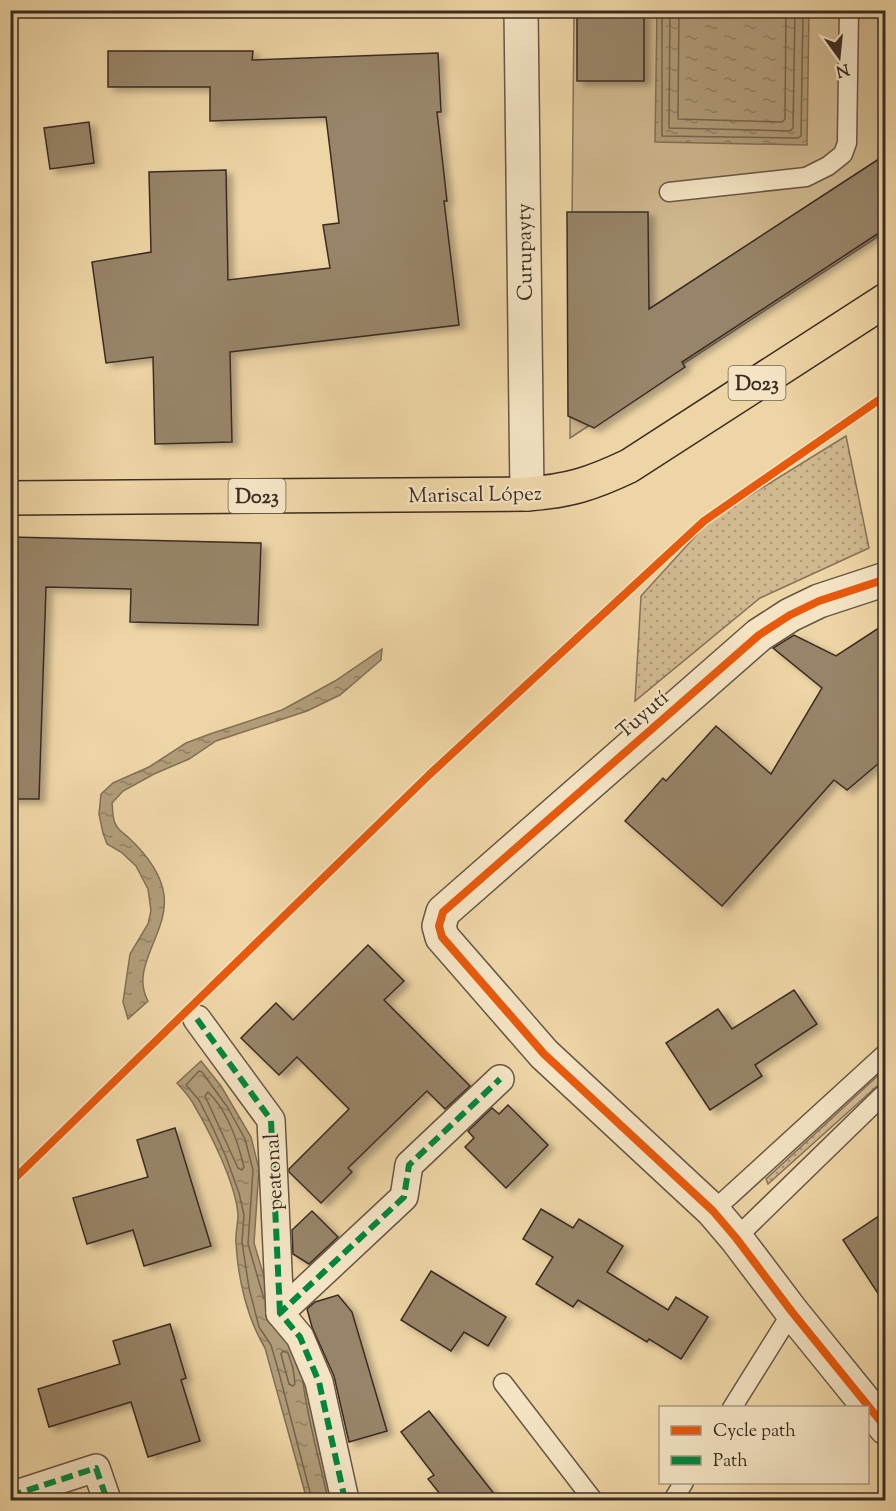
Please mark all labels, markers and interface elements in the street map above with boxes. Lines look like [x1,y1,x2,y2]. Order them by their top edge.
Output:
north arrow [809,27,869,87]
text: N [833,56,851,82]
street label: Curupayty [510,202,542,301]
road number: D023 [728,366,786,400]
road number: D023 [228,479,286,513]
street label: Mariscal López [408,480,542,512]
street label: Tuyutí [611,684,676,747]
street label: peatonal [258,1132,292,1211]
legend [659,1406,869,1484]
text: Cycle path [713,1419,796,1445]
text: Path [713,1449,748,1475]

